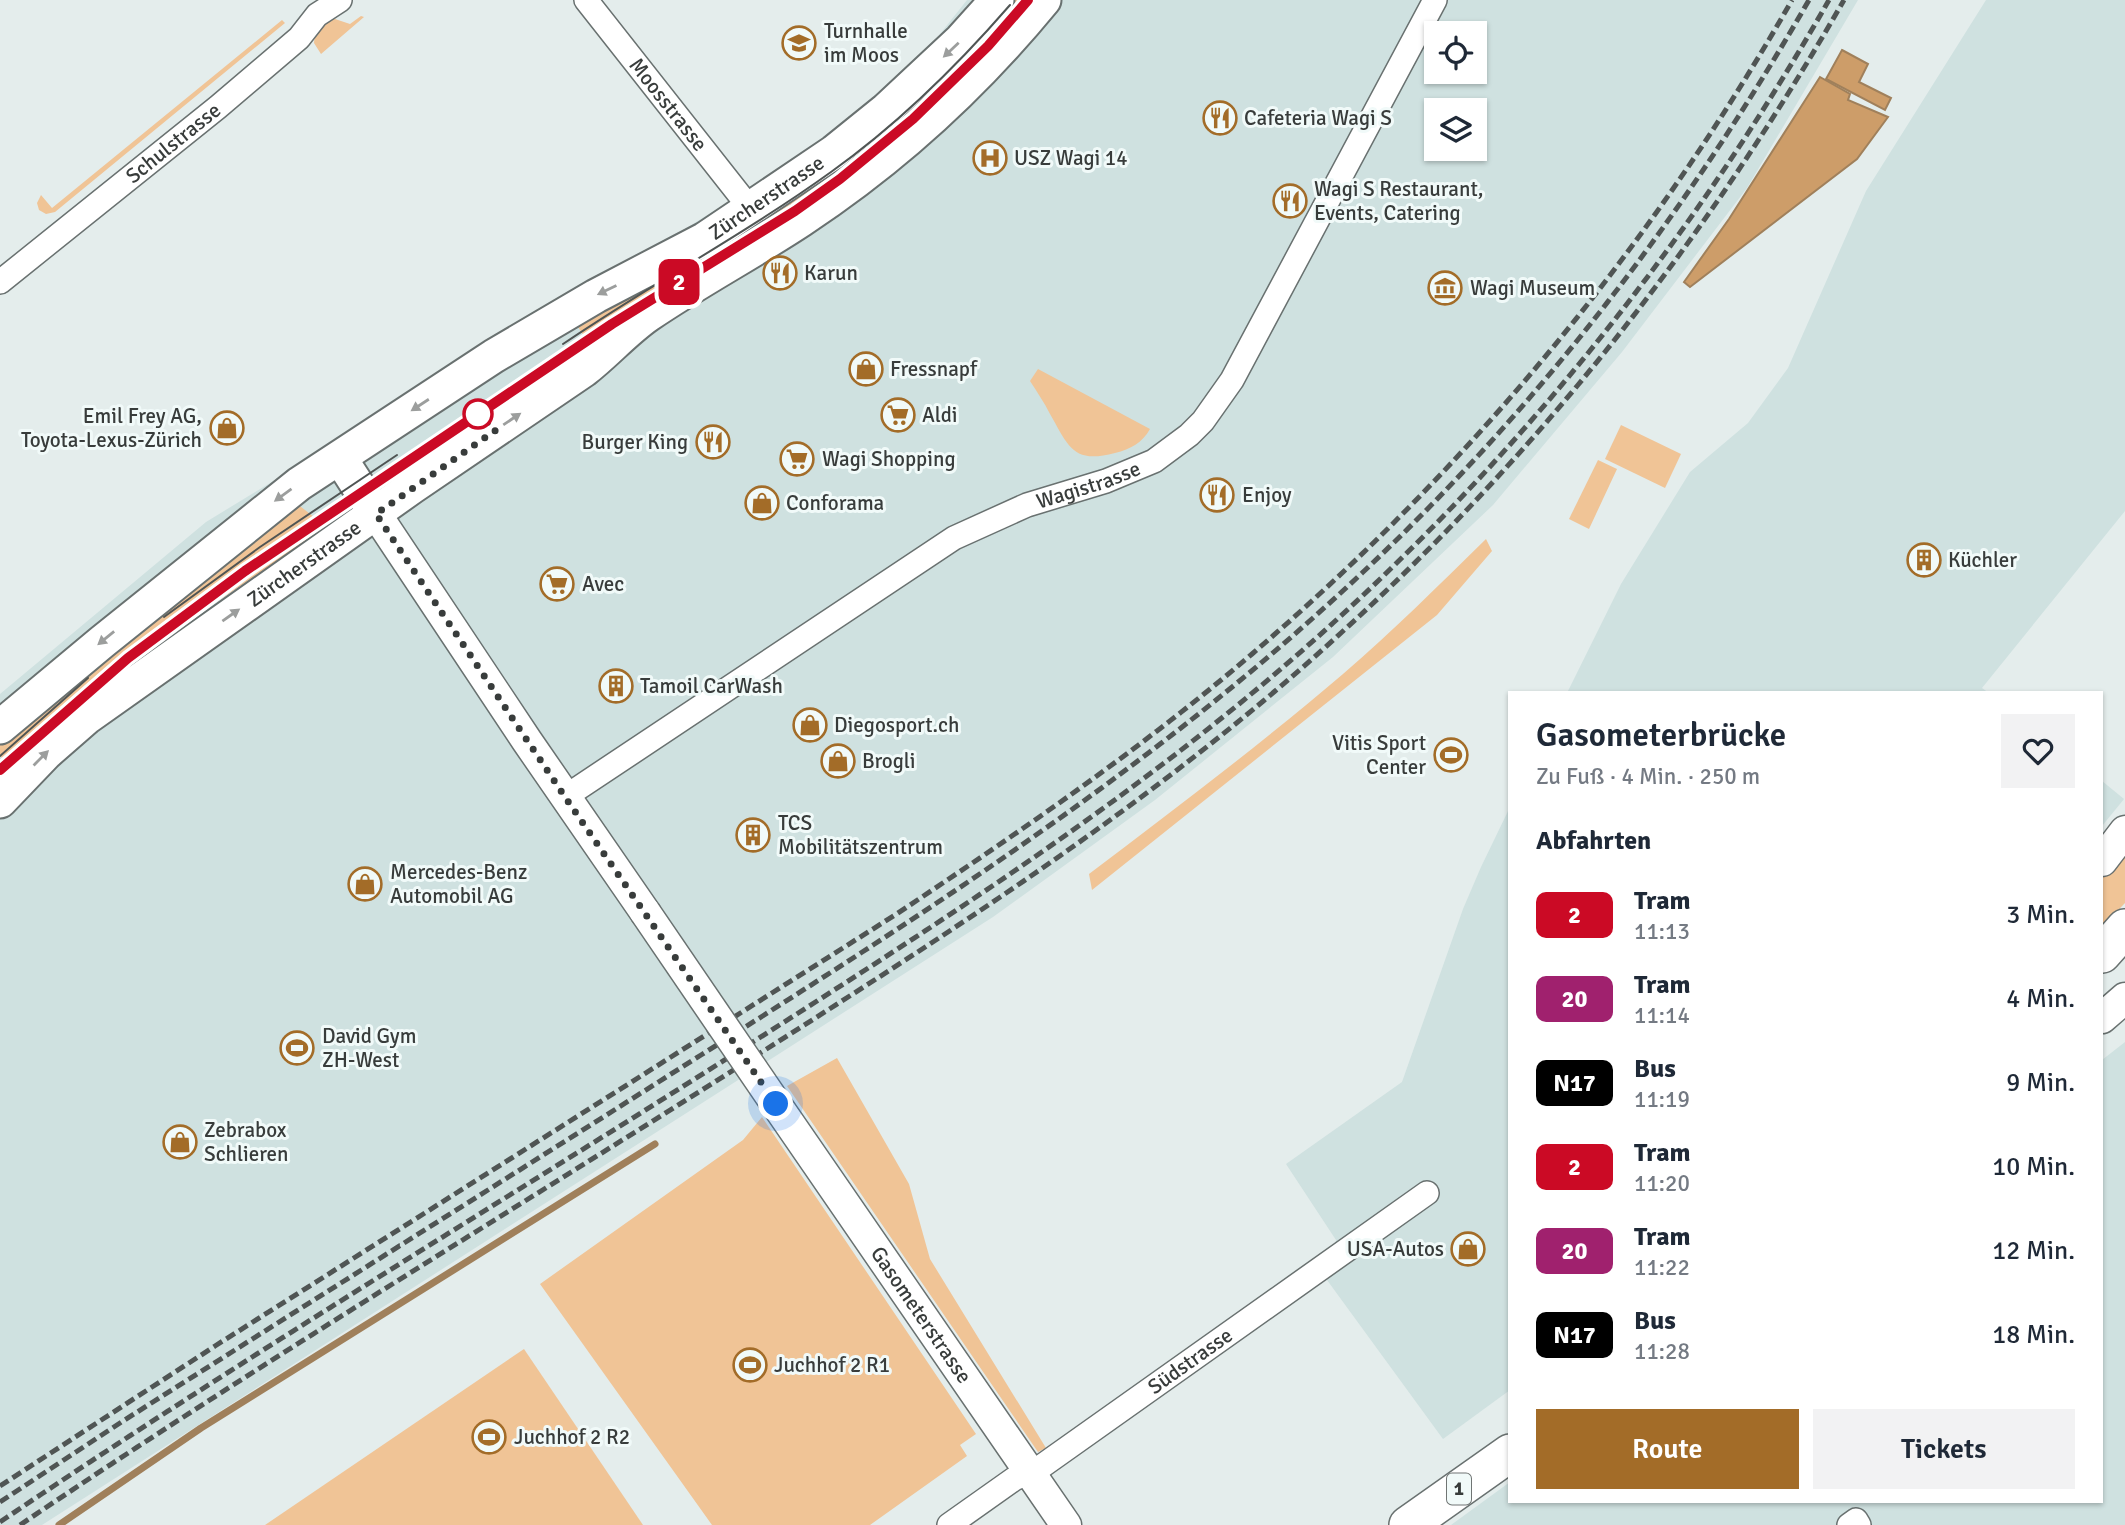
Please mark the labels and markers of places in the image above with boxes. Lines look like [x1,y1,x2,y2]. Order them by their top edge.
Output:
place label: Turnhalle im Moos [824,18,908,68]
school or university icon: Turnhalle im Moos [780,24,818,62]
restaurant icon: Cafeteria Wagi S [1201,99,1239,137]
place label: Cafeteria Wagi S [1244,105,1392,131]
hospital icon: USZ Wagi 14 [971,139,1009,177]
place label: USZ Wagi 14 [1014,145,1127,171]
place label: Wagi S Restaurant, Events, Catering [1314,176,1483,226]
restaurant icon: Wagi S Restaurant, Events, Catering [1271,182,1309,220]
restaurant icon: Karun [761,254,799,292]
place label: Karun [804,260,858,286]
museum icon: Wagi Museum [1426,269,1464,307]
place label: Wagi Museum [1470,275,1595,301]
shop icon: Fressnapf [847,350,885,388]
place label: Fressnapf [890,356,978,382]
supermarket icon: Aldi [879,396,917,434]
unlabelled marker [463,399,493,429]
place label: Aldi [922,402,957,428]
place label: Emil Frey AG, Toyota-Lexus-Zürich [21,403,202,453]
shop icon: Emil Frey AG, Toyota-Lexus-Zürich [208,409,246,447]
restaurant icon: Burger King [694,423,732,461]
place label: Burger King [582,429,688,455]
supermarket icon: Wagi Shopping [778,440,816,478]
place label: Wagi Shopping [822,446,956,472]
restaurant icon: Enjoy [1198,476,1236,514]
place label: Enjoy [1242,482,1292,508]
shop icon: Conforama [743,484,781,522]
place label: Conforama [786,490,884,516]
building icon: Küchler [1905,541,1943,579]
place label: Küchler [1948,547,2017,573]
supermarket icon: Avec [538,565,576,603]
place label: Avec [582,571,624,597]
building icon: Tamoil CarWash [597,667,635,705]
place label: Tamoil CarWash [640,673,783,699]
shop icon: Diegosport.ch [791,706,829,744]
place label: Diegosport.ch [834,712,959,738]
place label: Vitis Sport Center [1332,730,1426,780]
sports icon: Vitis Sport Center [1432,736,1470,774]
shop icon: Brogli [819,742,857,780]
place label: Brogli [862,748,916,774]
place label: TCS Mobilitätszentrum [778,810,943,860]
building icon: TCS Mobilitätszentrum [734,816,772,854]
place label: Mercedes-Benz Automobil AG [390,859,527,909]
shop icon: Mercedes-Benz Automobil AG [346,865,384,903]
place label: David Gym ZH-West [322,1023,416,1073]
sports icon: David Gym ZH-West [278,1029,316,1067]
place label: Zebrabox Schlieren [204,1117,289,1167]
shop icon: Zebrabox Schlieren [161,1123,199,1161]
shop icon: USA-Autos [1449,1230,1487,1268]
place label: USA-Autos [1347,1236,1444,1262]
sports icon: Juchhof 2 R1 [731,1346,769,1384]
place label: Juchhof 2 R1 [774,1352,890,1378]
sports icon: Juchhof 2 R2 [470,1418,508,1456]
place label: Juchhof 2 R2 [514,1424,630,1450]

